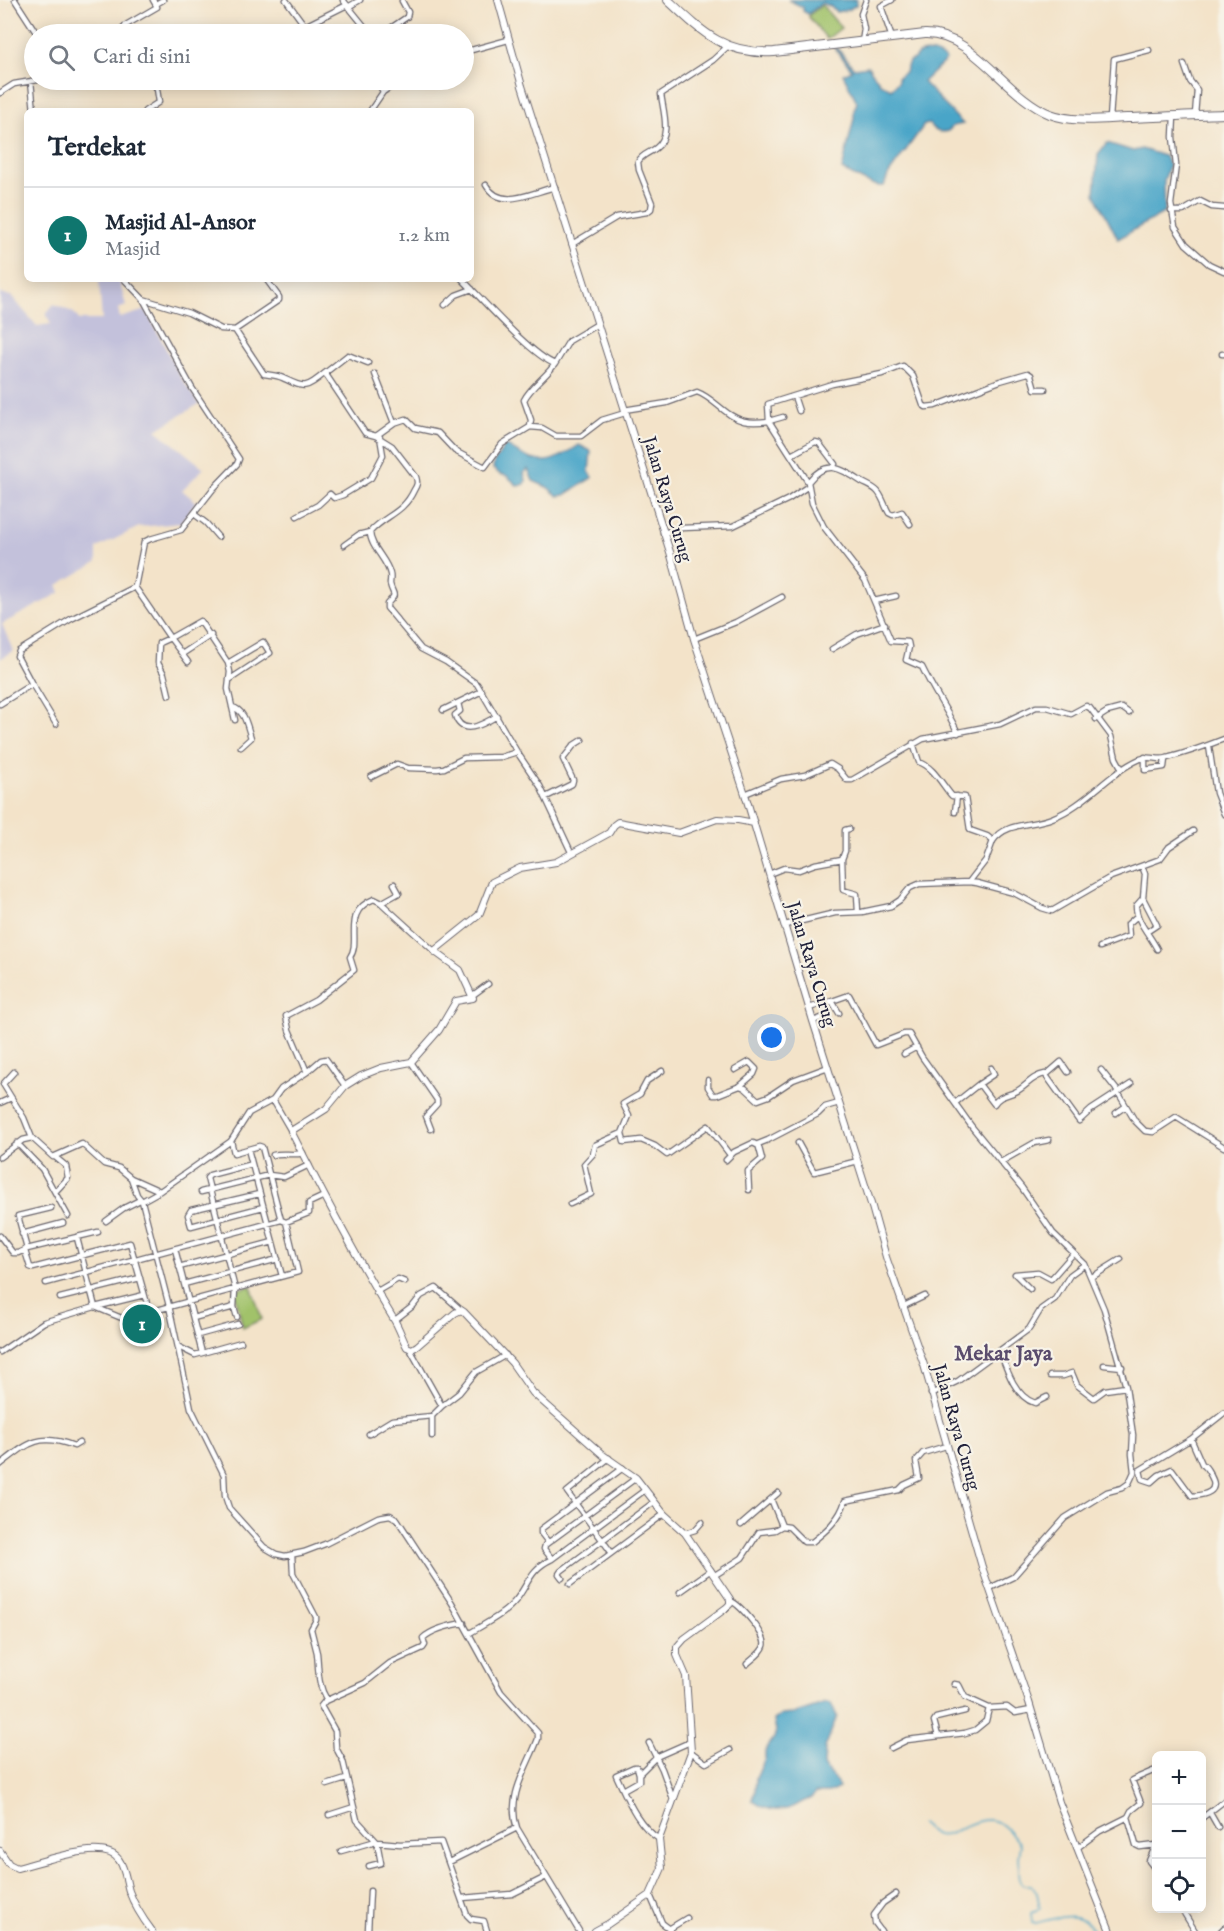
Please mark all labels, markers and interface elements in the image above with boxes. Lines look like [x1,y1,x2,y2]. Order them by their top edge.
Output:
search box [24,24,474,90]
icon: search [45,41,78,74]
text: Cari di sini [93,43,191,71]
text: Terdekat [48,131,146,164]
text: Masjid Al-Ansor [105,209,256,237]
text: 1 [64,223,71,248]
text: 1.2 km [398,223,450,248]
text: Masjid [105,237,160,262]
street label: Jalan Raya Curug [636,432,697,565]
street label: Jalan Raya Curug [780,897,841,1030]
your location [757,1023,786,1052]
pin: 1 [122,1302,162,1346]
district label: Mekar Jaya [954,1341,1053,1368]
street label: Jalan Raya Curug [926,1360,985,1493]
map controls [1152,1751,1206,1913]
button: + [1152,1751,1206,1805]
button: − [1152,1805,1206,1859]
button: locate [1152,1859,1206,1913]

